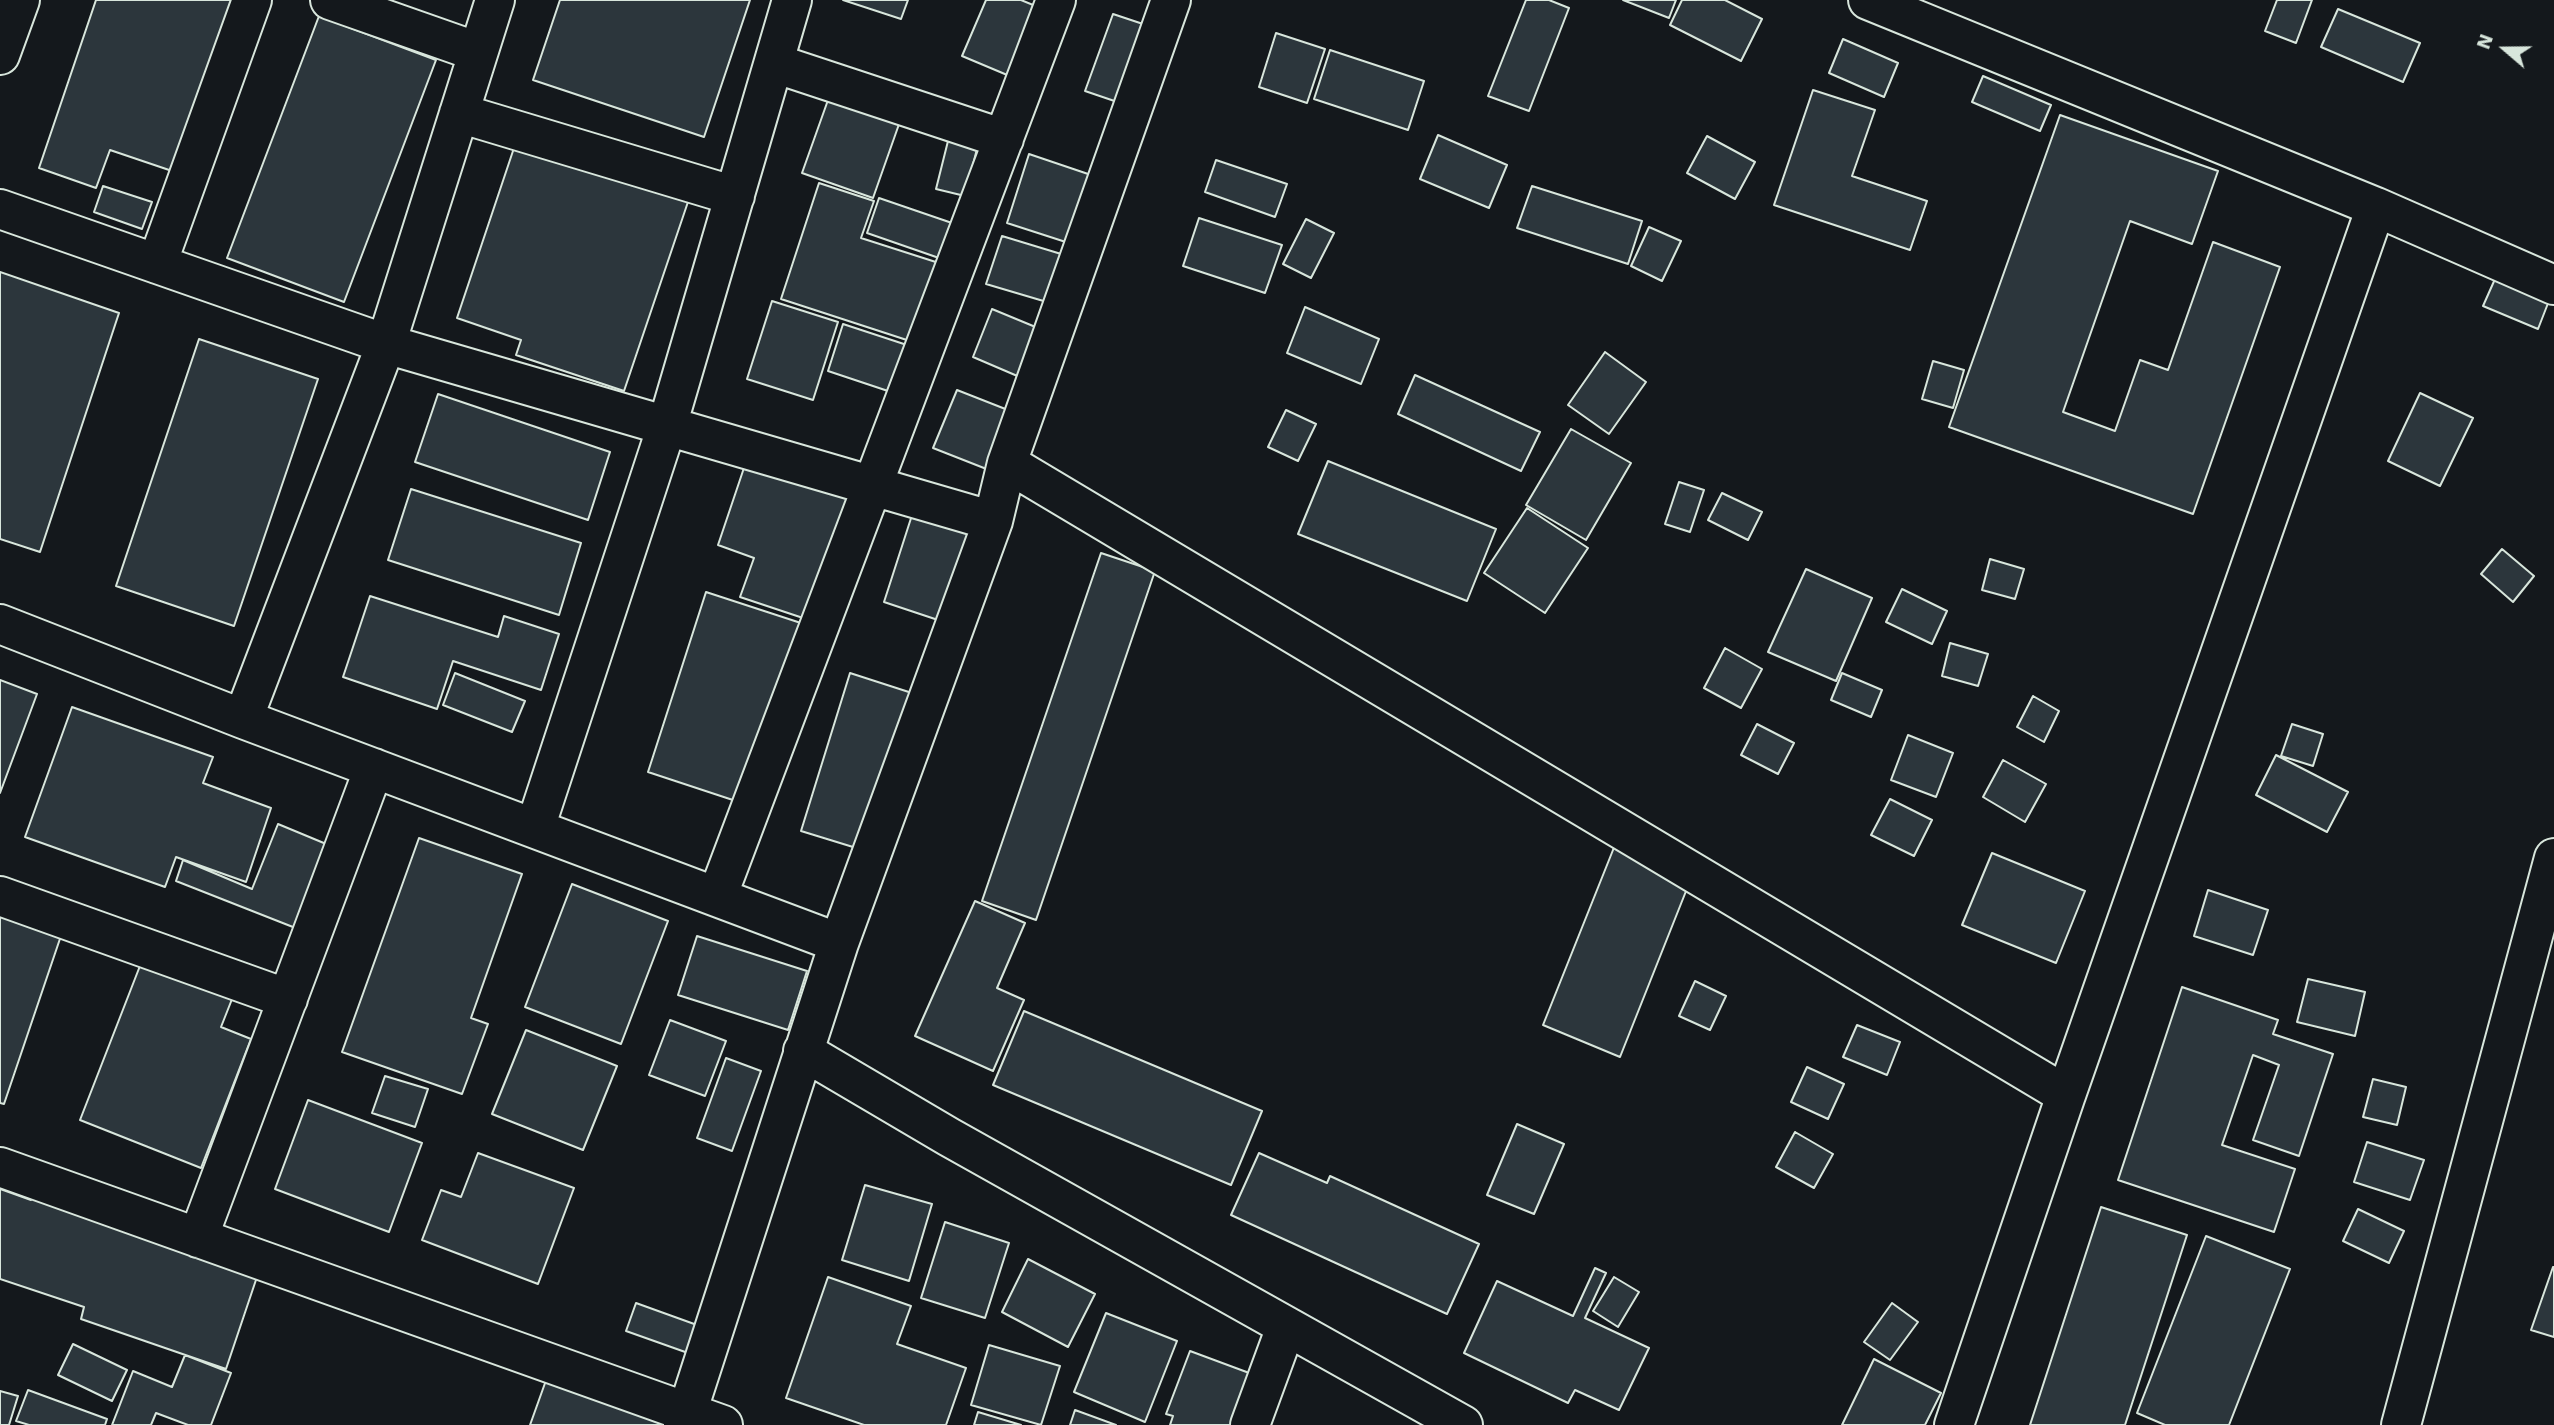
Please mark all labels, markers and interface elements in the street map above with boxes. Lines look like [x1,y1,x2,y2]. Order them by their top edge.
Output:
north arrow [2470,14,2540,84]
text: N [2472,31,2498,52]

